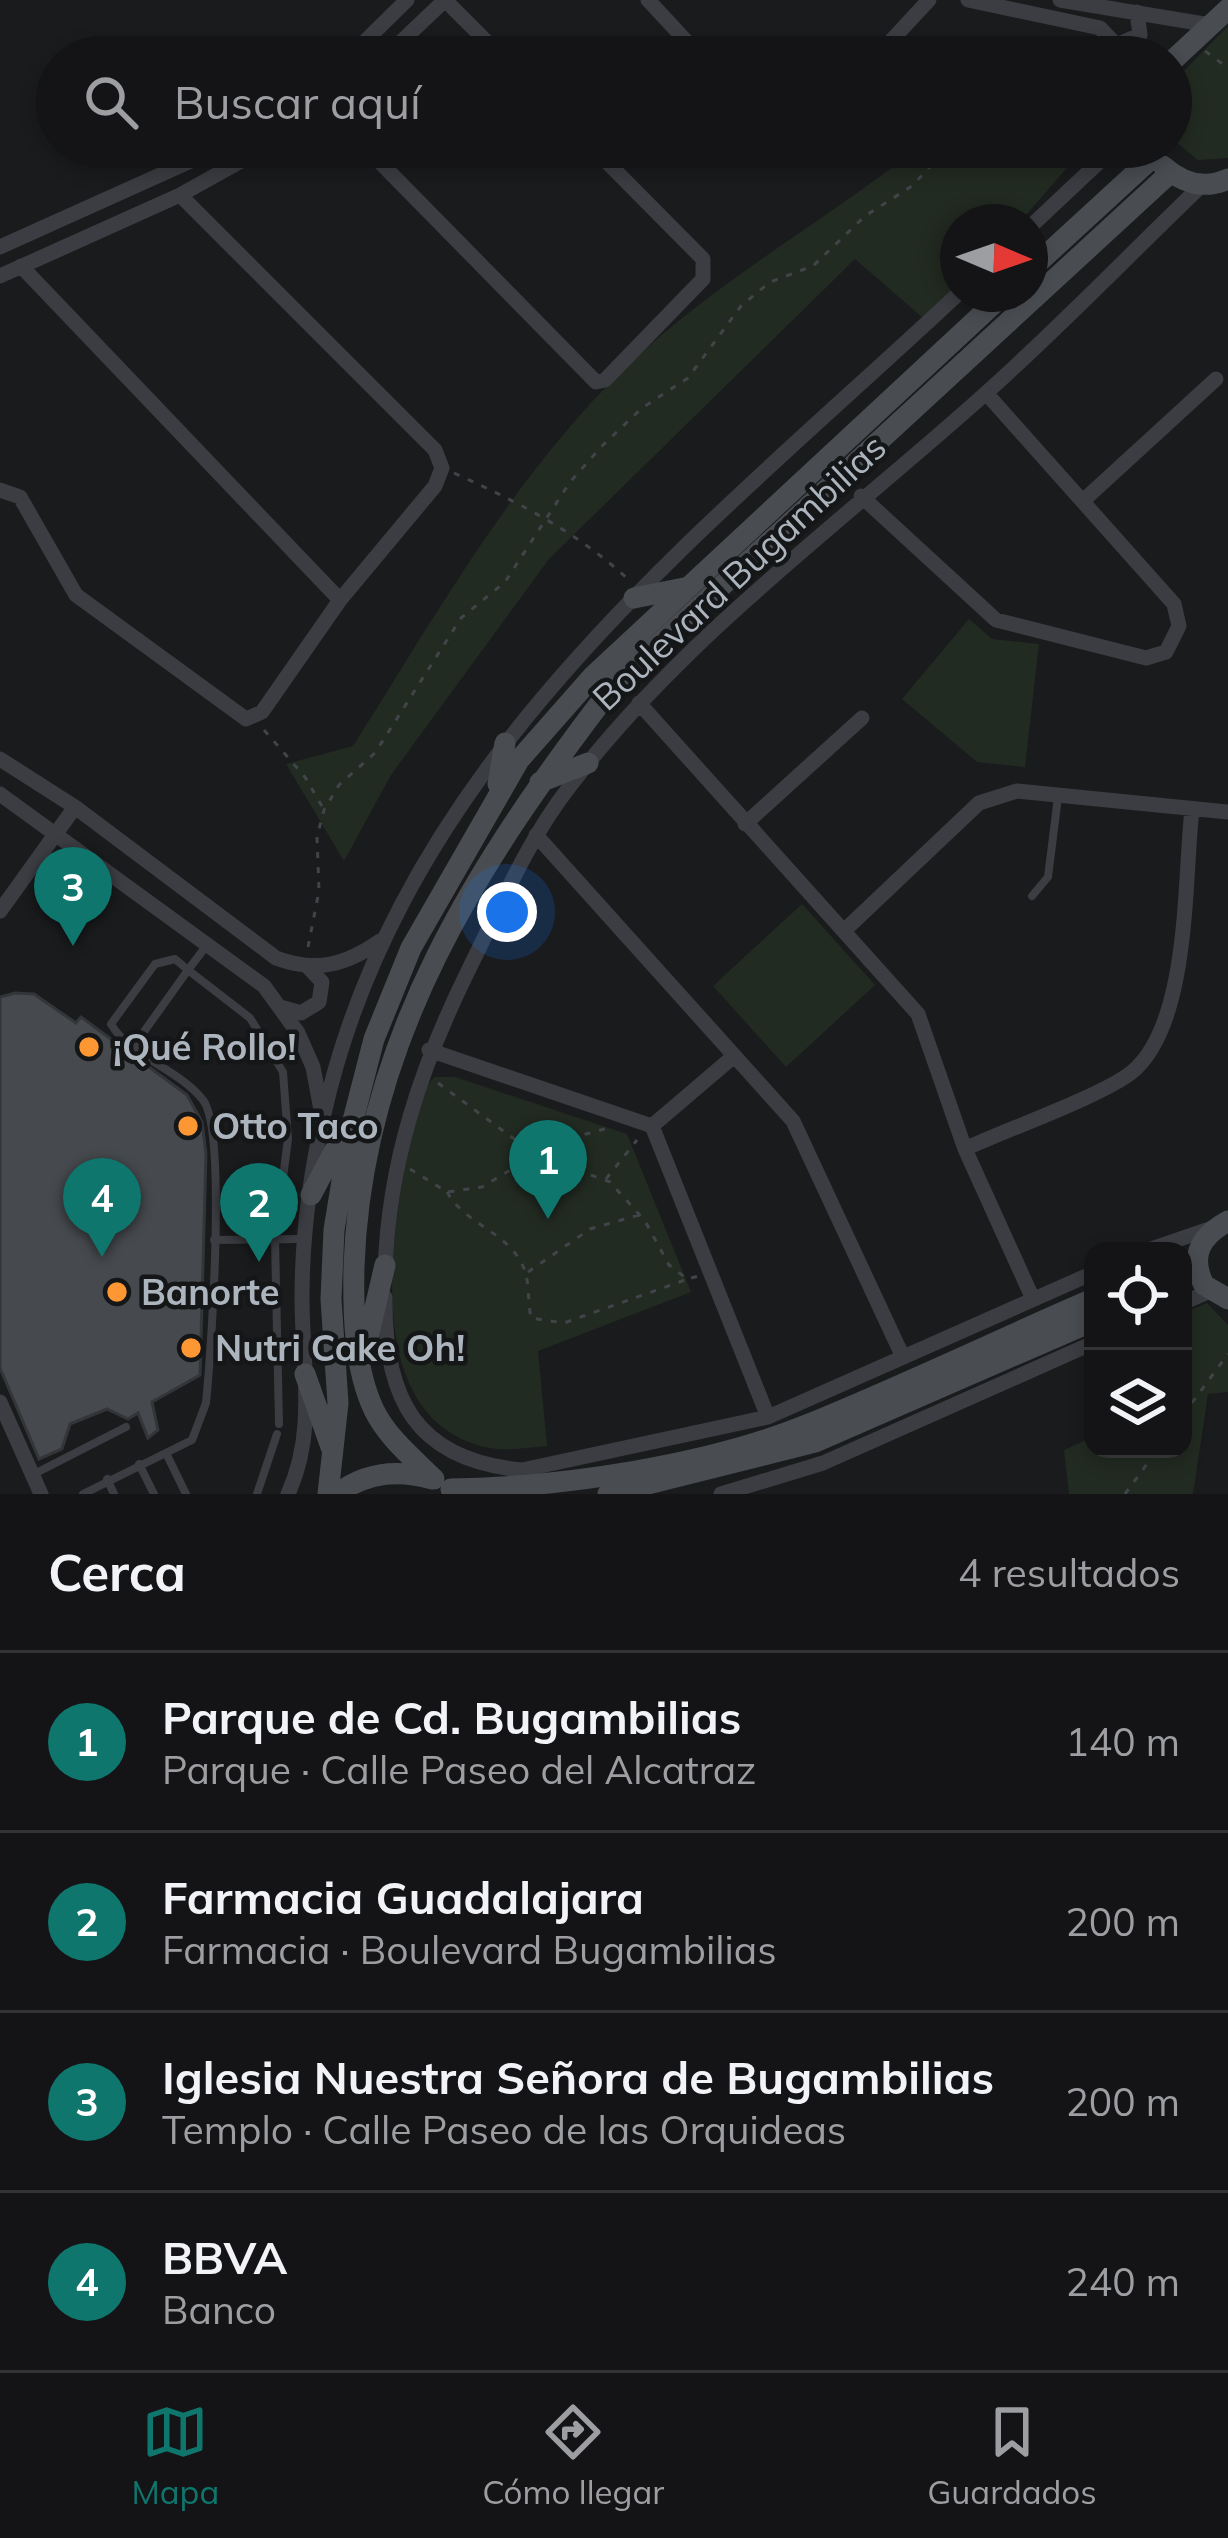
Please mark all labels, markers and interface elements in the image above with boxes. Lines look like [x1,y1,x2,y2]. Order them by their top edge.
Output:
search box [36,36,1192,168]
icon: search [78,69,144,135]
text: Buscar aquí [174,74,421,130]
north arrow [940,204,1048,312]
street label: Boulevard Bugambilias [583,424,895,719]
pin: 3 [34,847,112,946]
your location [477,882,537,942]
place label: ¡Qué Rollo! [113,1024,296,1069]
marker: ¡Qué Rollo! [76,1034,102,1060]
place label: Otto Taco [212,1103,379,1148]
marker: Otto Taco [175,1113,201,1139]
pin: 1 [509,1120,587,1219]
pin: 4 [63,1158,141,1257]
pin: 2 [220,1163,298,1262]
map controls [1084,1242,1192,1458]
button: locate [1084,1242,1192,1350]
place label: Banorte [141,1269,280,1314]
marker: Banorte [104,1279,130,1305]
place label: Nutri Cake Oh! [215,1325,465,1370]
marker: Nutri Cake Oh! [178,1335,204,1361]
button: layers [1084,1350,1192,1458]
text: Cerca [48,1540,186,1604]
text: 4 resultados [958,1548,1180,1597]
text: Parque de Cd. Bugambilias [162,1689,741,1745]
text: 1 [75,1717,99,1766]
text: 140 m [1065,1717,1180,1766]
text: Parque · Calle Paseo del Alcatraz [162,1745,756,1794]
text: Farmacia Guadalajara [162,1869,644,1925]
text: 2 [75,1897,99,1946]
text: 200 m [1065,1897,1180,1946]
text: Farmacia · Boulevard Bugambilias [162,1925,777,1974]
text: Iglesia Nuestra Señora de Bugambilias [162,2049,994,2105]
text: 3 [75,2077,99,2126]
text: 200 m [1065,2077,1180,2126]
text: Templo · Calle Paseo de las Orquideas [162,2105,846,2154]
text: BBVA [162,2229,287,2285]
text: 4 [75,2257,99,2306]
text: 240 m [1065,2257,1180,2306]
text: Banco [162,2285,276,2334]
tab: Mapa [131,2399,219,2512]
tab: Cómo llegar [482,2399,664,2512]
tab: Guardados [927,2399,1097,2512]

